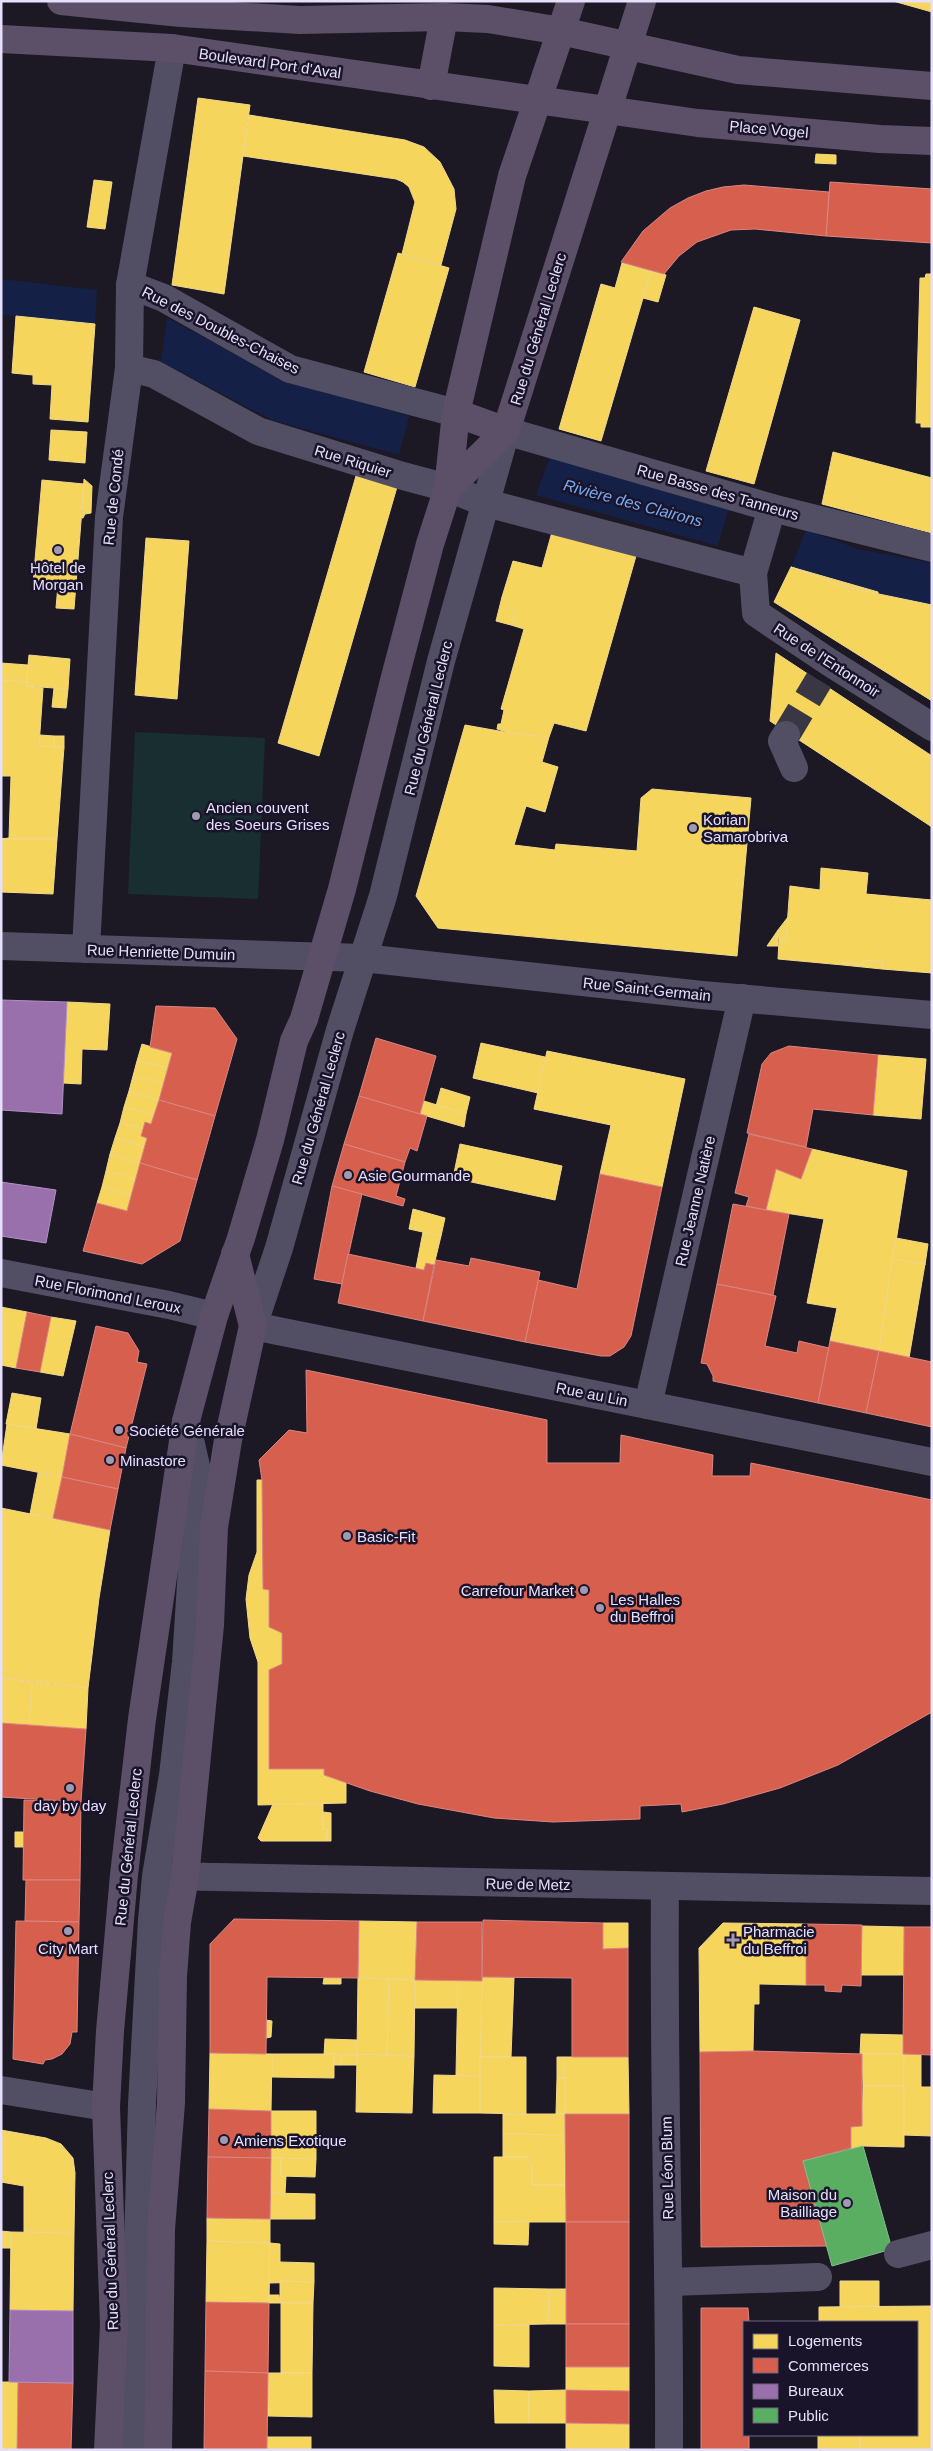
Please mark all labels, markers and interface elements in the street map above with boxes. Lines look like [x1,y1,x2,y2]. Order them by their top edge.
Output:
street label: Boulevard Port d'Aval [198,45,342,81]
street label: Place Vogel [729,117,809,141]
street label: Rue du Général Leclerc [507,250,569,407]
street label: Rue des Doubles-Chaises [140,283,302,377]
street label: Rue Riquier [313,441,393,481]
street label: Rue de Condé [99,448,127,546]
street label: Rue Basse des Tanneurs [635,461,801,523]
water label: Rivière des Clairons [562,476,704,530]
marker: Hôtel de Morgan [52,544,64,556]
place label: Hôtel de Morgan [30,559,86,593]
street label: Rue de l'Entonnoir [771,619,883,701]
street label: Rue du Général Leclerc [401,639,456,797]
place label: Ancien couvent des Soeurs Grises [206,799,329,833]
marker: Ancien couvent des Soeurs Grises [190,810,202,822]
place label: Korian Samarobriva [703,811,789,845]
marker: Korian Samarobriva [687,822,699,834]
street label: Rue Henriette Dumuin [87,941,235,963]
street label: Rue Saint-Germain [582,974,712,1004]
street label: Rue du Général Leclerc [288,1029,348,1186]
street label: Rue Jeanne Natière [672,1134,718,1268]
place label: Asie Gourmande [358,1167,471,1184]
marker: Asie Gourmande [342,1169,354,1181]
street label: Rue Florimond Leroux [34,1271,183,1317]
street label: Rue au Lin [555,1379,629,1409]
place label: Société Générale [129,1422,245,1439]
marker: Société Générale [113,1424,125,1436]
place label: Minastore [120,1452,186,1469]
marker: Minastore [104,1454,116,1466]
place label: Basic-Fit [357,1528,416,1545]
marker: Basic-Fit [341,1530,353,1542]
place label: Carrefour Market [461,1582,575,1599]
marker: Carrefour Market [578,1584,590,1596]
place label: Les Halles du Beffroi [610,1591,680,1625]
marker: Les Halles du Beffroi [594,1602,606,1614]
street label: Rue du Général Leclerc [111,1767,145,1927]
marker: day by day [64,1782,76,1794]
place label: day by day [34,1797,107,1814]
street label: Rue de Metz [485,1875,571,1893]
place label: Pharmacie du Beffroi [743,1923,815,1957]
marker: City Mart [62,1925,74,1937]
marker: Pharmacie du Beffroi [727,1934,739,1946]
place label: City Mart [38,1940,99,1957]
street label: Rue Léon Blum [658,2116,676,2220]
place label: Amiens Exotique [234,2132,347,2149]
marker: Amiens Exotique [218,2134,230,2146]
street label: Rue du Général Leclerc [99,2171,121,2330]
place label: Maison du Bailliage [768,2186,837,2220]
marker: Maison du Bailliage [841,2197,853,2209]
legend [743,2321,918,2436]
text: Logements [788,2332,862,2349]
text: Commerces [788,2357,869,2374]
text: Bureaux [788,2382,844,2399]
text: Public [788,2407,829,2424]

